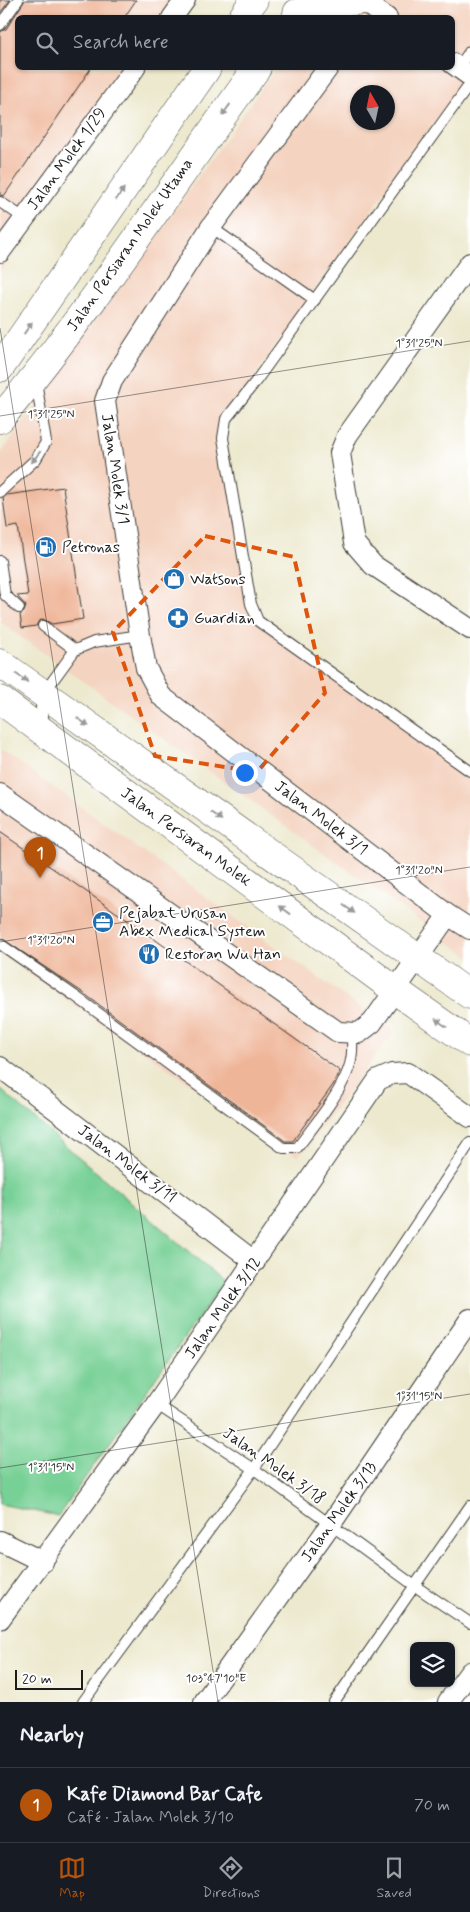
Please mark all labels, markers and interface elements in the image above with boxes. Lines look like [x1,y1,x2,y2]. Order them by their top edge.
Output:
search box [15,15,455,70]
icon: search [33,29,61,57]
text: Search here [73,30,169,55]
north arrow [350,85,395,130]
one-way arrow [221,103,231,117]
street label: Jalan Molek 1/29 [23,104,111,214]
street label: Jalan Persiaran Molek Utama [62,154,198,336]
one-way arrow [115,187,125,201]
one-way arrow [23,321,33,334]
text: 1°31'25"N [395,336,443,352]
text: 1°31'25"N [27,407,75,423]
street label: Jalan Molek 3/1 [96,412,134,526]
one-way arrow [31,450,41,464]
fuel station icon: Petronas [34,535,58,559]
place label: Petronas [62,537,120,558]
shop icon: Watsons [162,567,186,591]
place label: Watsons [190,569,246,590]
pharmacy icon: Guardian [166,606,190,630]
place label: Guardian [194,608,255,629]
one-way arrow [15,673,29,683]
one-way arrow [76,717,90,727]
your location [232,760,258,786]
street label: Jalan Molek 3/1 [270,776,372,860]
street label: Jalan Persiaran Molek [117,783,255,891]
one-way arrow [209,811,223,821]
pin: 1 [24,837,56,878]
text: 1°31'20"N [395,863,443,879]
place label: Pejabat Urusan Abex Medical System [119,903,266,942]
one-way arrow [342,904,355,914]
one-way arrow [278,905,292,915]
office icon: Pejabat Urusan Abex Medical System [91,910,115,934]
text: 1°31'20"N [27,933,75,949]
restaurant icon: Restoran Wu Han [137,942,161,966]
place label: Restoran Wu Han [165,944,281,965]
one-way arrow [435,1018,448,1028]
street label: Jalan Molek 3/11 [73,1120,181,1208]
street label: Jalan Molek 3/12 [180,1253,266,1363]
text: 1°31'15"N [396,1389,442,1405]
street label: Jalan Molek 3/18 [219,1423,329,1509]
street label: Jalan Molek 3/13 [296,1457,382,1567]
text: 1°31'15"N [28,1460,74,1476]
map controls [410,1642,455,1687]
button: layers [410,1642,455,1687]
scale bar [15,1667,82,1690]
text: 20 m [22,1670,52,1688]
text: 103°47'10"E [186,1671,246,1687]
text: Nearby [20,1721,84,1749]
text: Kafe Diamond Bar Cafe [67,1782,263,1807]
text: 1 [32,1795,40,1816]
text: 70 m [414,1795,450,1816]
text: Café · Jalan Molek 3/10 [67,1807,234,1828]
tab: Map [58,1854,86,1902]
tab: Directions [203,1854,260,1902]
tab: Saved [376,1854,412,1902]

